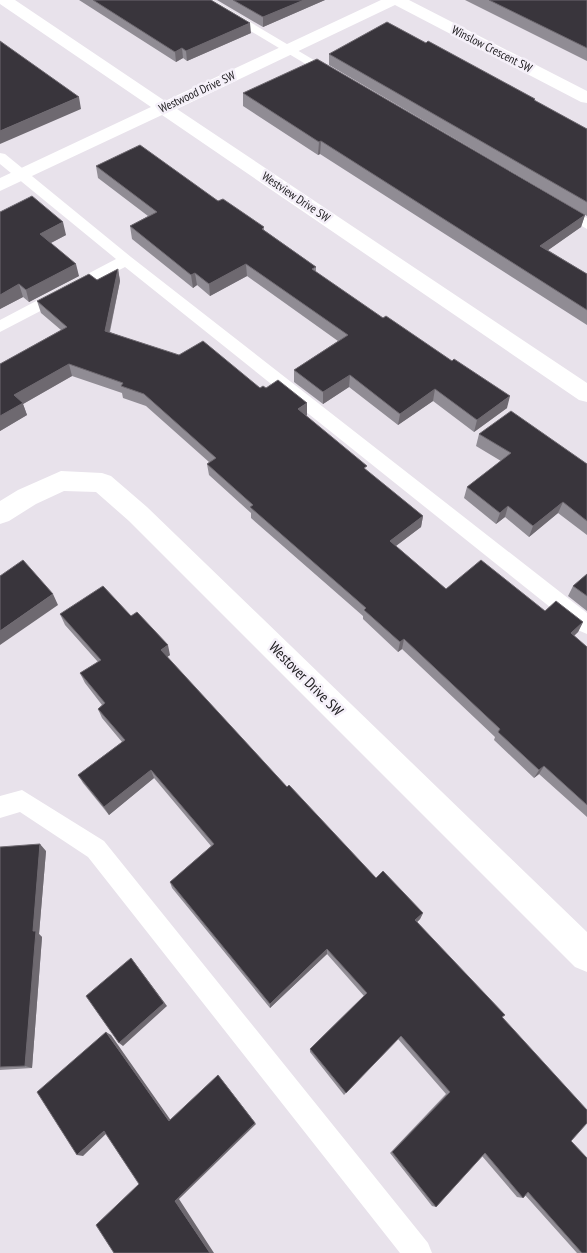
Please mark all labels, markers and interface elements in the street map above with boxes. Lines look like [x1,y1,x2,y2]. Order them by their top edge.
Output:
street label: Winslow Crescent SW [450,22,535,75]
street label: Westwood Drive SW [156,67,237,116]
street label: Westview Drive SW [259,168,333,225]
street label: Westover Drive SW [265,637,348,720]

